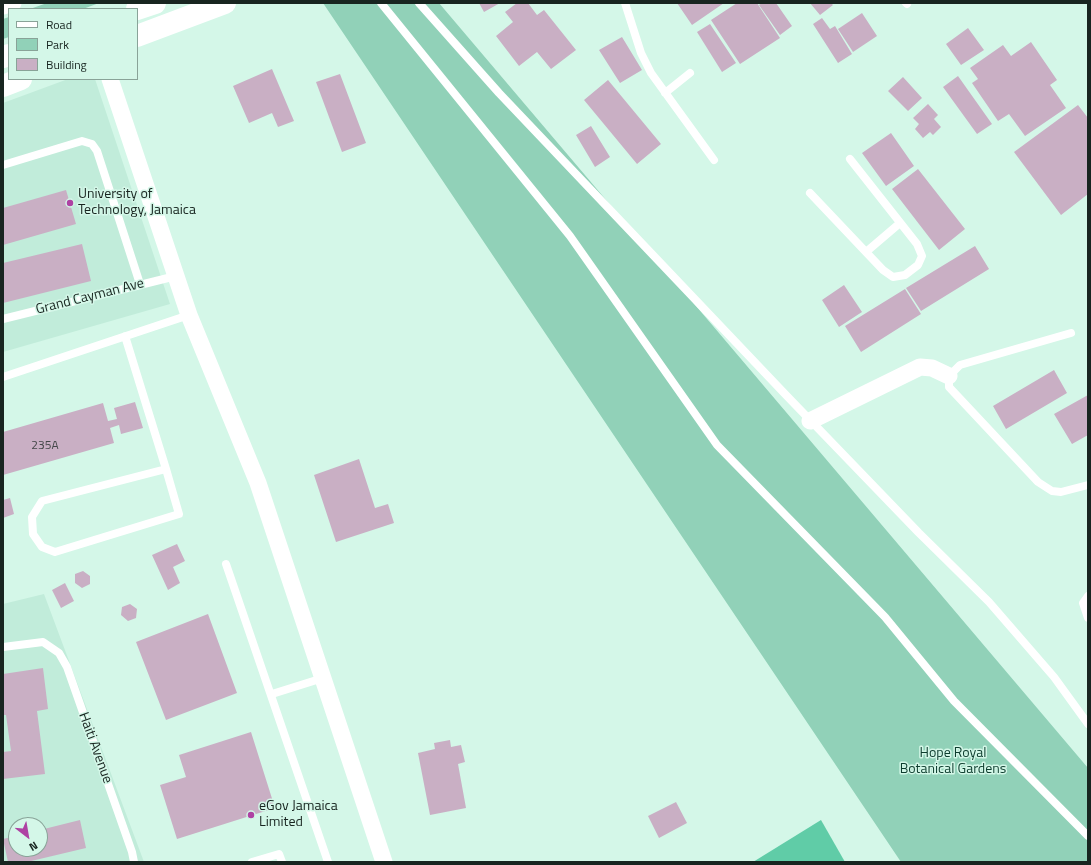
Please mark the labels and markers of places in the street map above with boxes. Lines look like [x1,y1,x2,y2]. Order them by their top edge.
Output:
place label: University of Technology, Jamaica [78,187,196,220]
marker: University of Technology, Jamaica [65,198,75,208]
place label: eGov Jamaica Limited [259,799,338,832]
marker: eGov Jamaica Limited [246,810,256,820]

